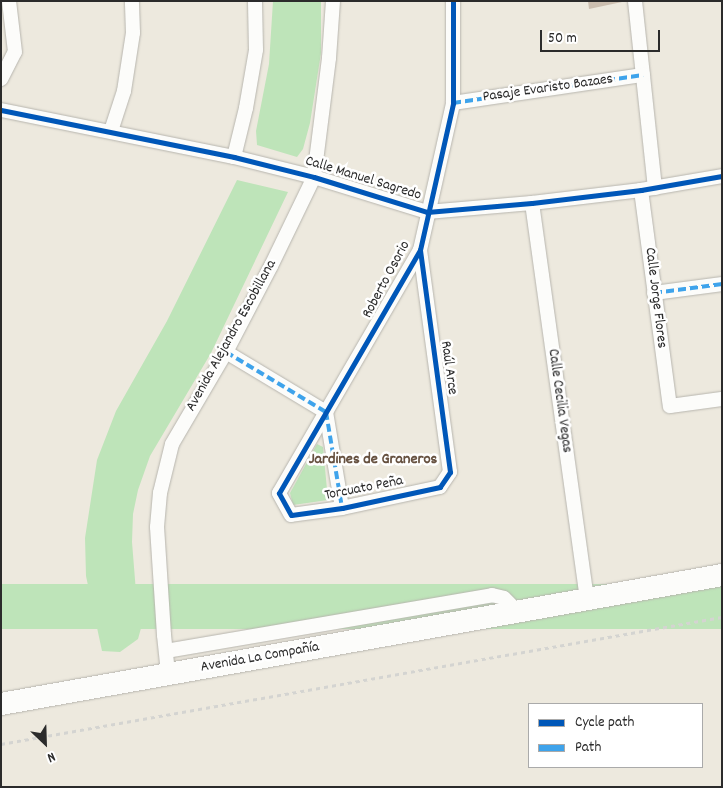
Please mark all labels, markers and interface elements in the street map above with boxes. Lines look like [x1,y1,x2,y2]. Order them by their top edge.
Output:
scale bar [543,20,663,52]
text: 50 m [548,28,577,50]
street label: Pasaje Evaristo Bazaes [482,71,614,107]
street label: Calle Manuel Sagredo [303,153,423,205]
street label: Roberto Osorio [359,238,415,322]
street label: Calle Jorge Flores [640,247,670,349]
street label: Avenida Alejandro Escobillana [183,257,281,415]
street label: Raúl Arce [435,340,461,396]
street label: Calle Cecilia Vegas [543,348,575,454]
district label: Jardines de Graneros [309,450,437,470]
street label: Torcuato Peña [323,473,405,505]
street label: Avenida La Compañía [199,639,321,677]
legend [528,703,703,768]
text: Cycle path [575,712,634,734]
north arrow [20,718,70,768]
text: Path [575,737,601,759]
text: N [44,746,58,767]

